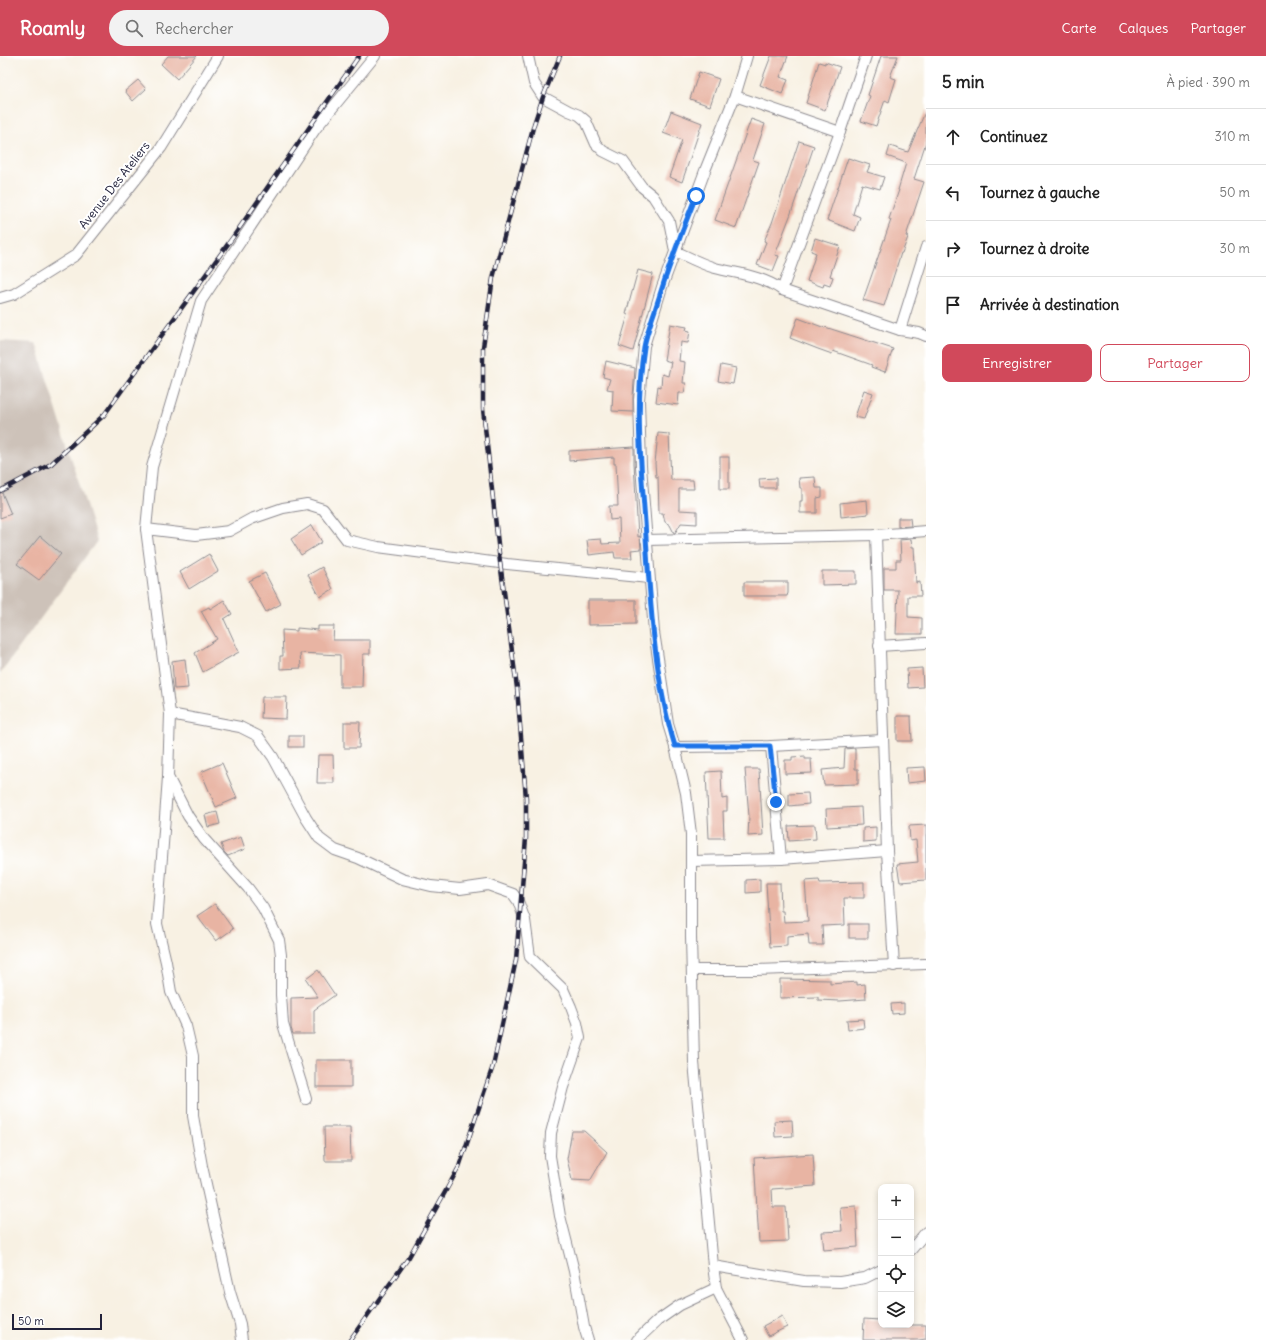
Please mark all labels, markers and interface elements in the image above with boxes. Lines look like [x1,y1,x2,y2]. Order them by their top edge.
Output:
search box [109,10,389,46]
text: Roamly [20,16,85,40]
icon: search [123,17,145,39]
text: Rechercher [155,19,233,38]
text: Carte [1062,19,1096,37]
text: Calques [1118,19,1168,37]
text: Partager [1190,19,1246,37]
text: 5 min [942,71,984,93]
text: À pied · 390 m [1167,74,1250,91]
icon: ahead [942,126,964,148]
text: Continuez [980,127,1048,146]
text: 310 m [1215,128,1250,145]
street label: Avenue Des Ateliers [75,138,153,232]
icon: left [942,182,964,204]
text: Tournez à gauche [980,183,1100,202]
text: 50 m [1219,184,1250,201]
route start [687,187,705,205]
icon: right [942,238,964,260]
text: Tournez à droite [980,239,1089,258]
text: 30 m [1220,240,1250,257]
icon: arrive [942,294,964,316]
text: Arrivée à destination [980,295,1119,314]
button: Enregistrer [942,344,1092,382]
button: Partager [1100,344,1250,382]
route end [767,793,785,811]
map controls [878,1184,914,1328]
button: + [878,1184,914,1220]
button: − [878,1220,914,1256]
button: locate [878,1256,914,1292]
button: layers [878,1292,914,1328]
scale bar [12,1312,102,1331]
text: 50 m [18,1314,44,1328]

